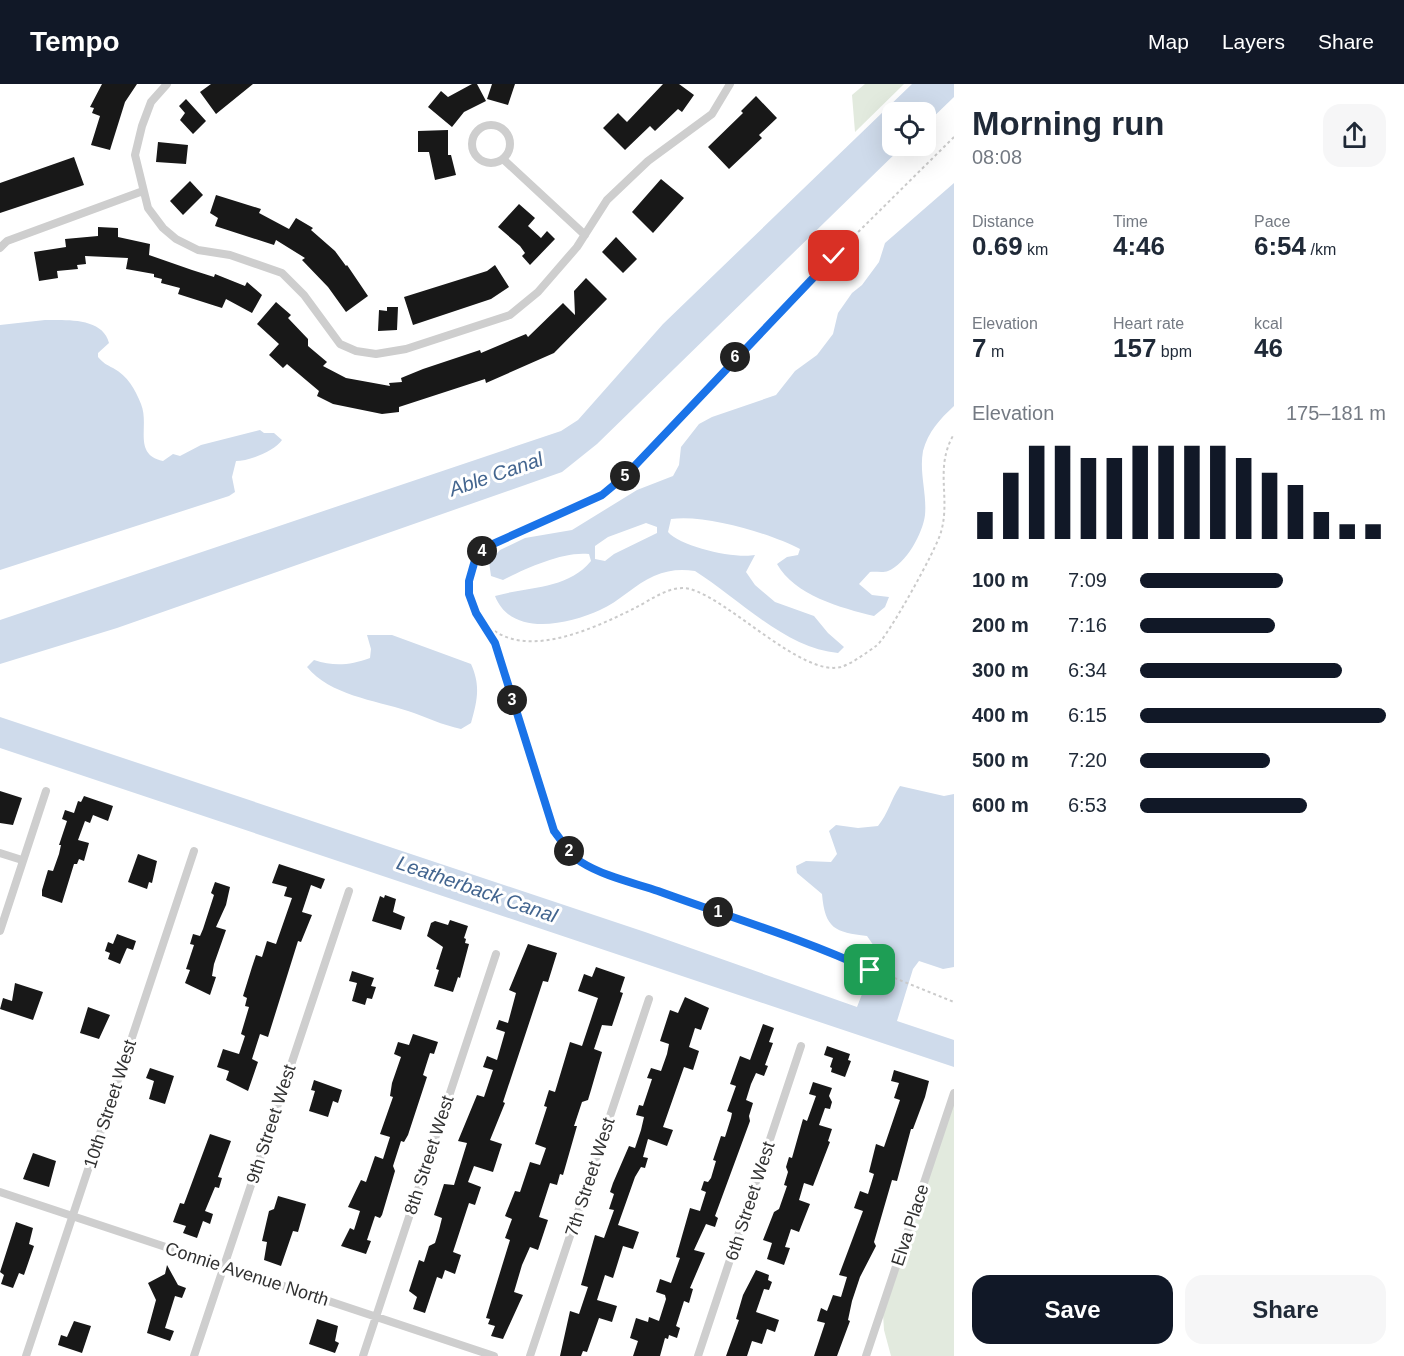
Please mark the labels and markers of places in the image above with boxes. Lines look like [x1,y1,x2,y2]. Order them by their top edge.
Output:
pin [808,230,859,281]
pin: 6 [720,342,750,372]
pin: 5 [610,461,640,491]
pin: 4 [467,536,497,566]
pin: 3 [497,685,527,715]
pin: 2 [554,836,584,866]
pin: 1 [703,897,733,927]
pin [844,944,895,995]

